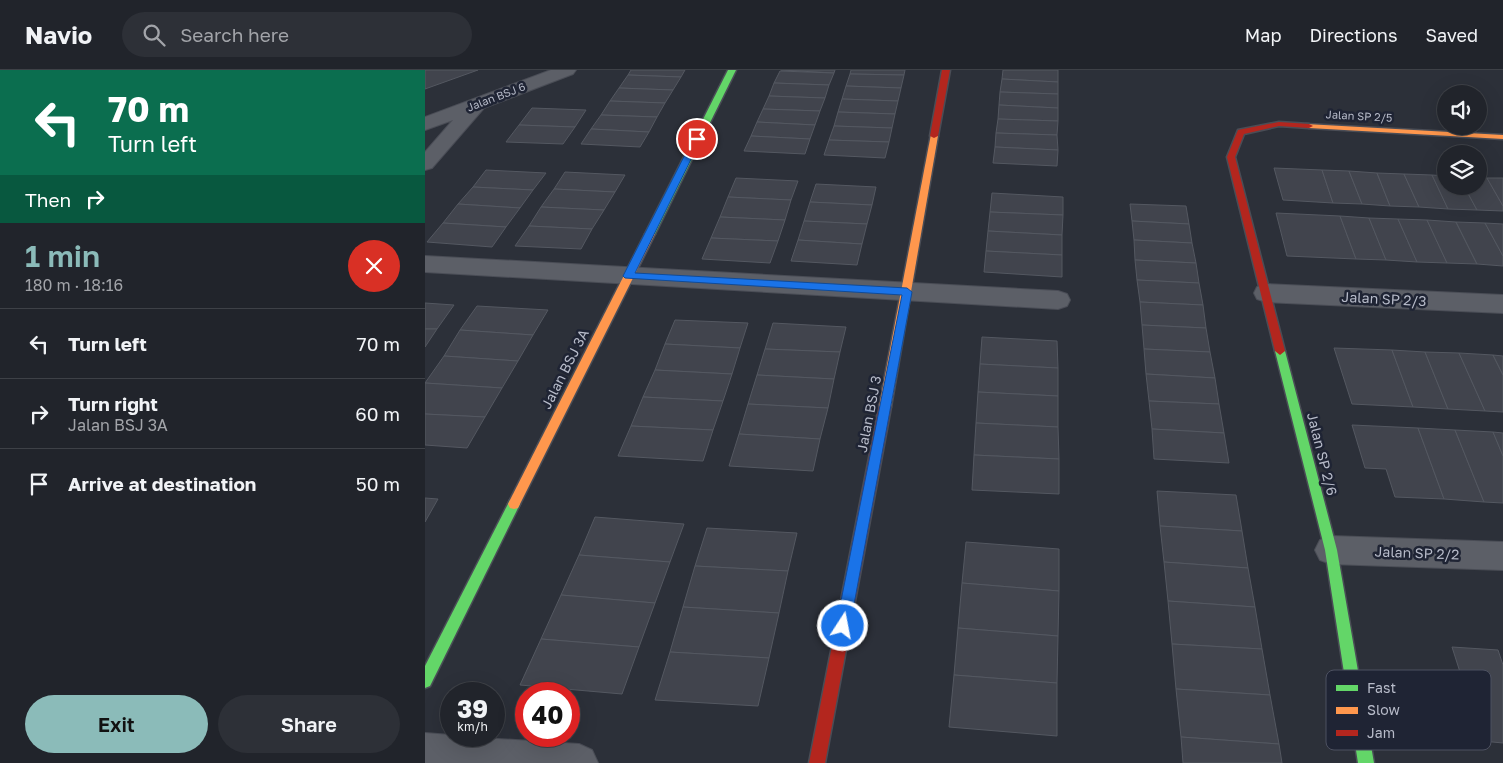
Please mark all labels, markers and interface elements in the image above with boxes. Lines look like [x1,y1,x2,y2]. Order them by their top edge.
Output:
search box [122,12,472,57]
text: Navio [25,20,92,49]
icon: search [140,21,168,49]
text: Search here [180,23,289,46]
text: Map [1245,24,1281,46]
text: Directions [1309,24,1397,46]
text: Saved [1425,24,1478,46]
street label: Jalan BSJ 6 [465,79,527,114]
map controls [1437,85,1487,195]
button: sound [1437,85,1487,135]
text: 70 m [108,88,189,130]
icon: left [25,90,90,155]
street label: Jalan SP 2/5 [1325,107,1393,124]
pin [676,118,718,160]
icon: arrive [683,125,711,153]
text: Turn left [108,130,197,157]
button: layers [1437,145,1487,195]
icon: right [81,185,109,213]
text: Then [25,188,71,211]
text: 1 min [25,238,100,274]
button: close [348,240,400,292]
text: 180 m · 18:16 [25,275,123,295]
street label: Jalan SP 2/3 [1341,288,1427,309]
street label: Jalan BSJ 3A [537,325,592,412]
icon: left [25,330,53,358]
text: Turn left [68,332,147,355]
text: 70 m [357,332,400,355]
street label: Jalan BSJ 3 [853,374,884,454]
text: Turn right [68,392,158,415]
icon: right [25,400,53,428]
text: 60 m [355,402,400,425]
street label: Jalan SP 2/6 [1304,411,1341,497]
text: Jalan BSJ 3A [68,415,168,435]
icon: arrive [25,470,53,498]
text: Arrive at destination [68,472,256,495]
text: 50 m [356,472,400,495]
street label: Jalan SP 2/2 [1374,543,1460,562]
position arrow [816,599,868,651]
legend [1326,670,1491,750]
text: Fast [1367,679,1396,696]
speed limit sign: 40 [515,682,580,747]
text: 39 [457,693,488,724]
button: Exit [25,695,208,753]
button: Share [218,695,400,753]
text: Slow [1367,701,1400,718]
text: km/h [457,719,488,734]
text: Jam [1367,724,1395,741]

